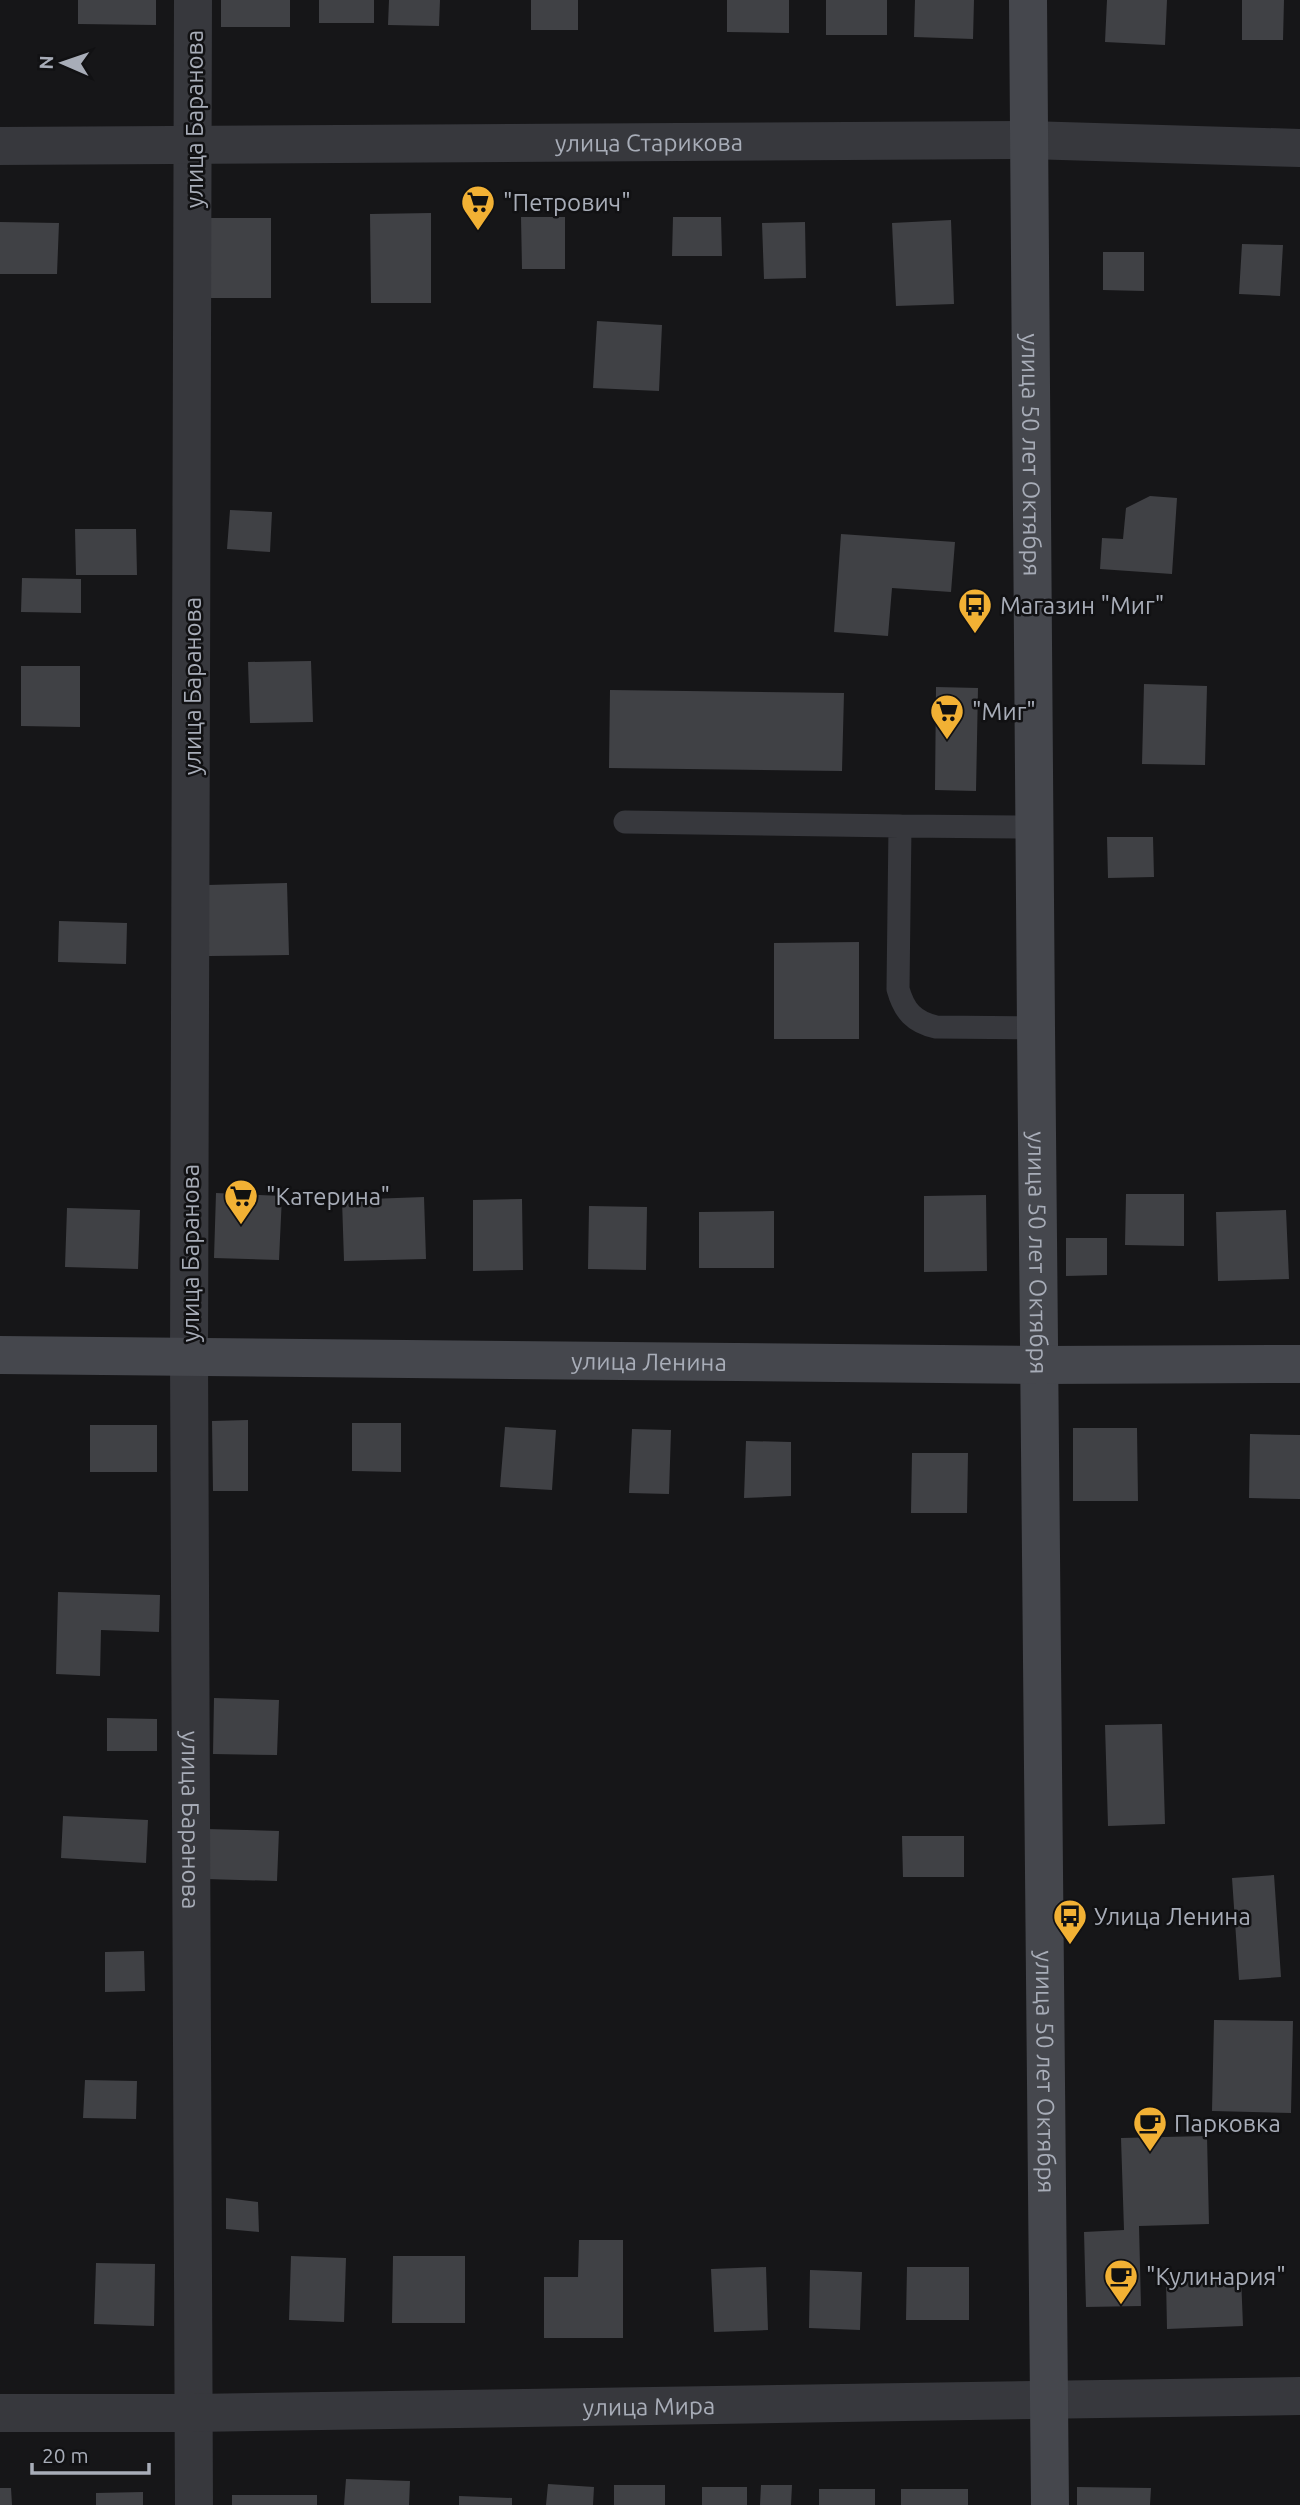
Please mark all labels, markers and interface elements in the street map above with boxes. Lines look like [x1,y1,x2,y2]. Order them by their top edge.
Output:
north arrow [28,28,98,98]
street label: улица Баранова [181,30,208,208]
text: N [35,55,57,70]
street label: улица Старикова [555,128,743,156]
supermarket icon: "Петрович" [459,183,497,232]
place label: "Петрович" [503,189,631,216]
street label: улица 50 лет Октября [1017,333,1046,577]
bus stop icon: Магазин "Миг" [956,586,994,635]
place label: Магазин "Миг" [1000,592,1164,619]
street label: улица Баранова [179,597,206,775]
supermarket icon: "Миг" [928,692,966,741]
place label: "Миг" [972,698,1036,725]
street label: улица 50 лет Октября [1023,1131,1053,1375]
street label: улица Баранова [177,1164,204,1342]
supermarket icon: "Катерина" [222,1177,260,1226]
place label: "Катерина" [266,1183,390,1210]
street label: улица Ленина [571,1347,727,1375]
street label: улица Баранова [177,1731,205,1909]
bus stop icon: Улица Ленина [1051,1897,1089,1946]
place label: Улица Ленина [1094,1903,1251,1930]
street label: улица 50 лет Октября [1031,1950,1061,2194]
cafe icon: Парковка [1131,2104,1169,2153]
place label: Парковка [1174,2110,1281,2137]
cafe icon: "Кулинария" [1102,2257,1140,2306]
place label: "Кулинария" [1146,2263,1286,2290]
street label: улица Мира [582,2391,715,2421]
scale bar [32,2432,149,2476]
text: 20 m [42,2443,89,2467]

